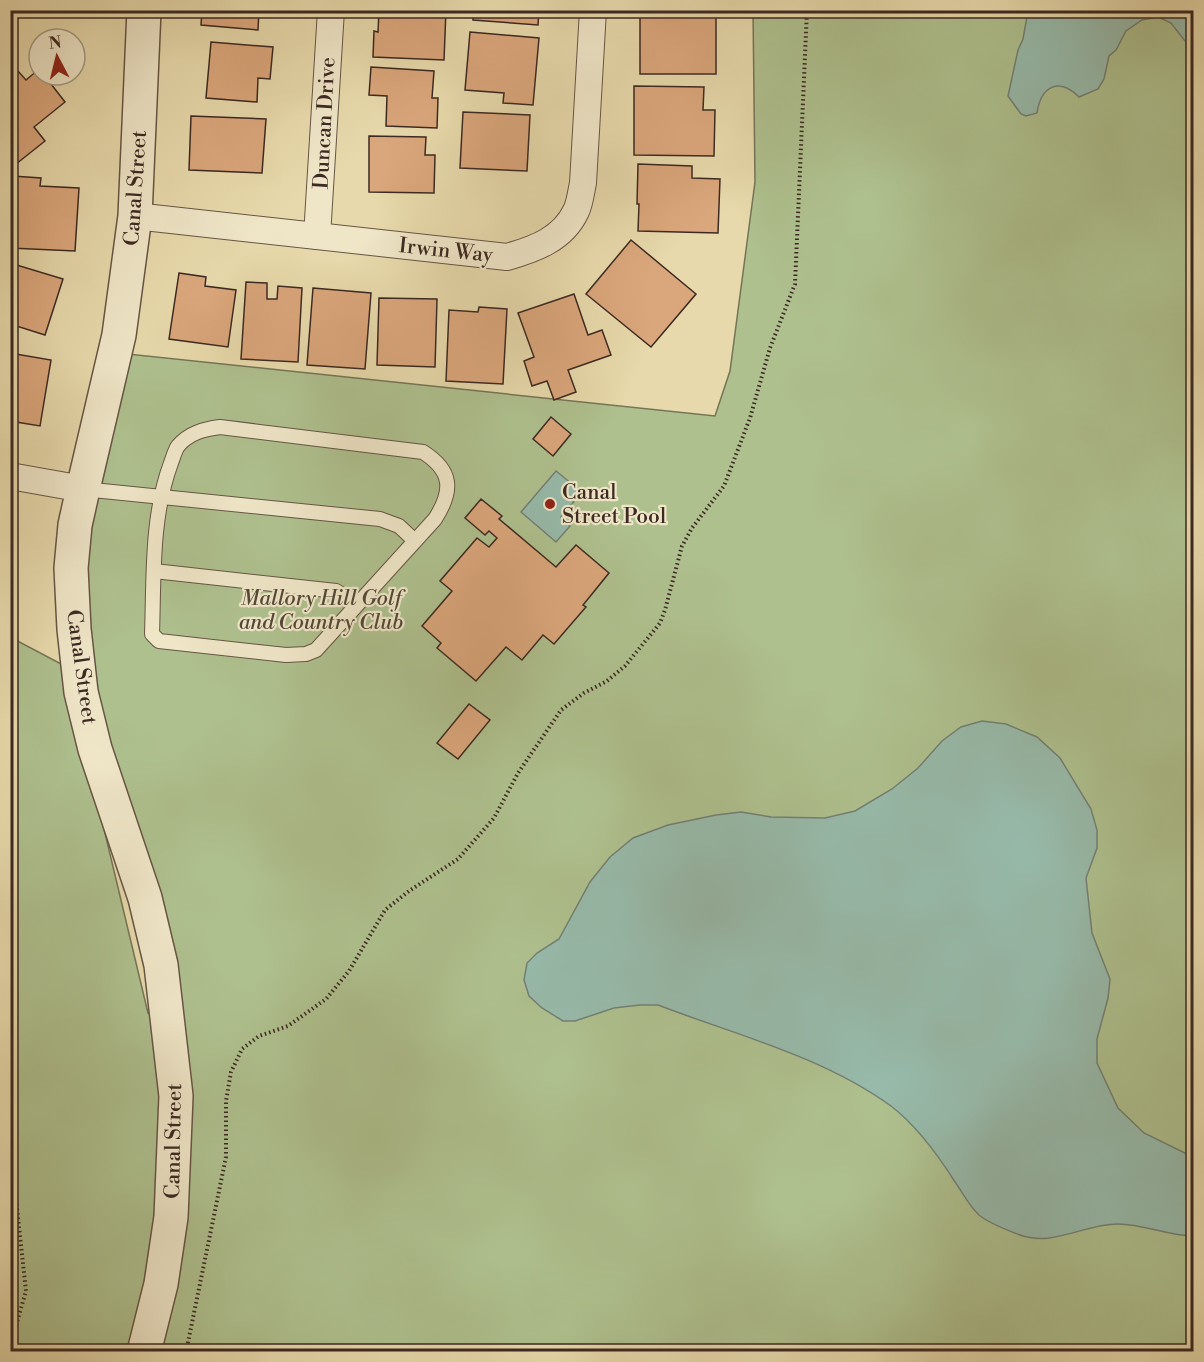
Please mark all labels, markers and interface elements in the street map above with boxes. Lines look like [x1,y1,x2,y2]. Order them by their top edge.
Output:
north arrow [27,27,87,87]
text: N [48,32,63,54]
street label: Duncan Drive [309,56,341,190]
street label: Canal Street [119,129,153,247]
street label: Irwin Way [398,233,495,269]
place label: Canal Street Pool [562,480,666,530]
marker: Canal Street Pool [543,497,557,511]
park label: Mallory Hill Golf and Country Club [239,586,407,636]
street label: Canal Street [60,608,102,727]
street label: Canal Street [160,1082,188,1199]

